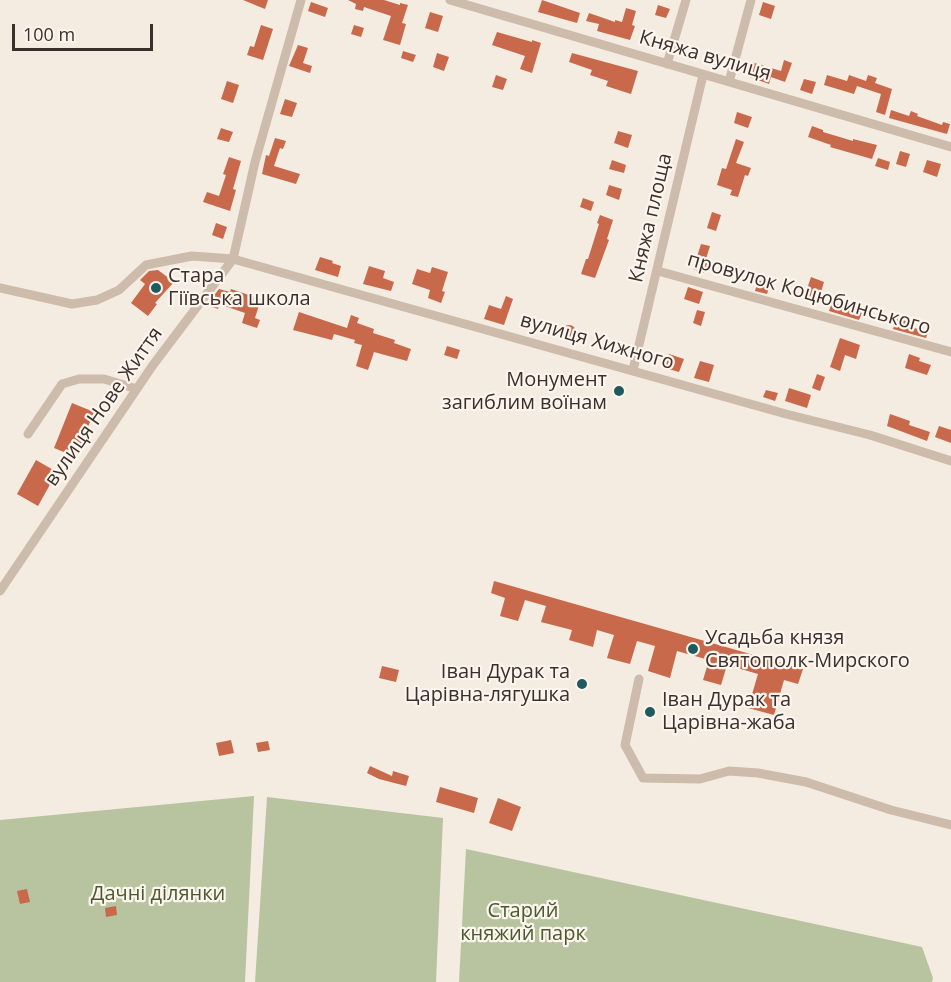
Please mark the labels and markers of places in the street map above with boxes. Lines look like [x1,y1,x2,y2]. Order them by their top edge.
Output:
place label: Стара Гіївська школа [168,264,311,311]
marker: Стара Гіївська школа [149,281,163,295]
place label: Монумент загиблим воїнам [442,368,607,415]
marker: Монумент загиблим воїнам [612,384,626,398]
place label: Усадьба князя Святополк-Мирского [705,626,910,673]
marker: Усадьба князя Святополк-Мирского [686,642,700,656]
place label: Іван Дурак та Царівна-лягушка [405,660,570,707]
marker: Іван Дурак та Царівна-лягушка [575,677,589,691]
place label: Іван Дурак та Царівна-жаба [662,688,796,735]
marker: Іван Дурак та Царівна-жаба [643,705,657,719]

